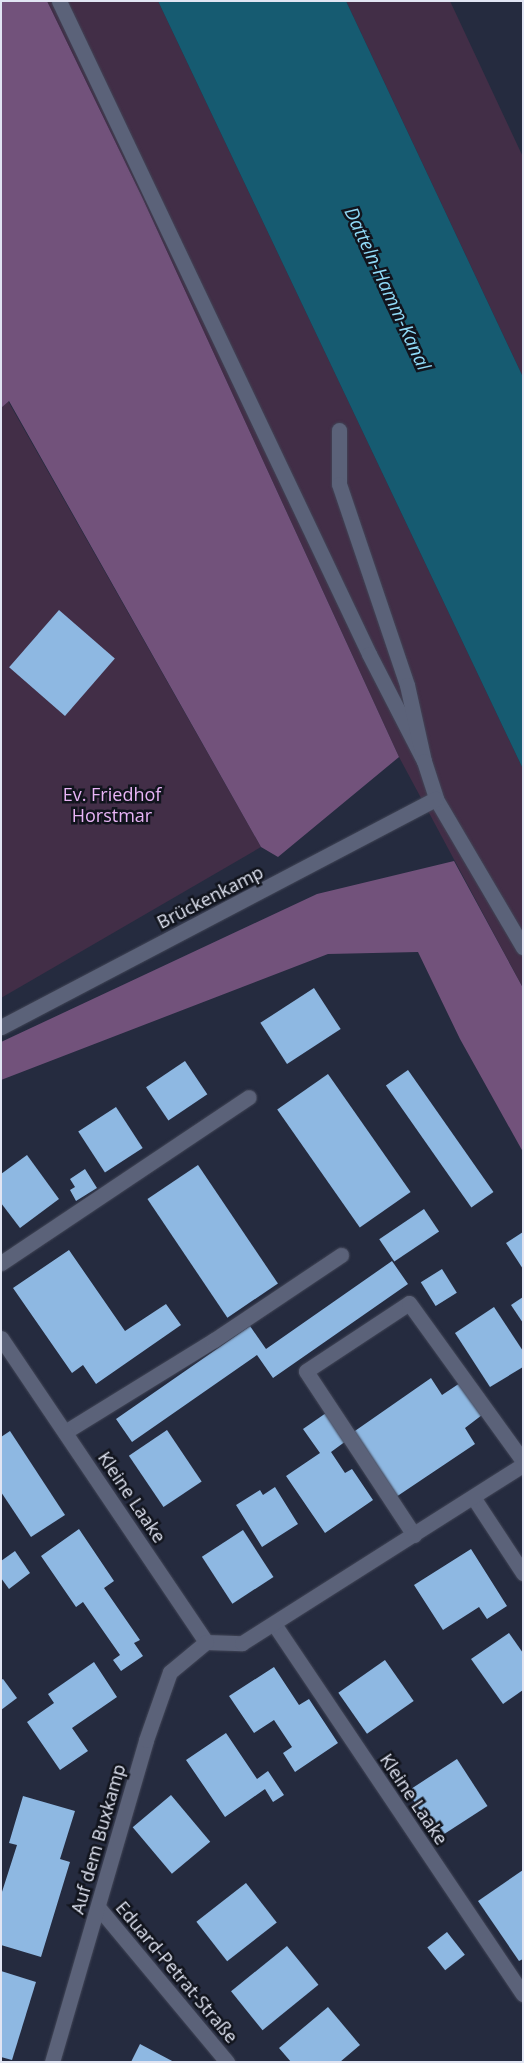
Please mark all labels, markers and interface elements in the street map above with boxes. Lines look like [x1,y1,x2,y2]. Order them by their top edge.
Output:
water label: Datteln-Hamm-Kanal [339,204,435,374]
park label: Ev. Friedhof Horstmar [63,784,161,826]
street label: Brückenkamp [153,861,267,933]
street label: Kleine Laake [94,1447,170,1547]
street label: Kleine Laake [376,1749,452,1849]
street label: Auf dem Buxkamp [66,1762,130,1916]
street label: Eduard-Petrat-Straße [111,1897,243,2047]

